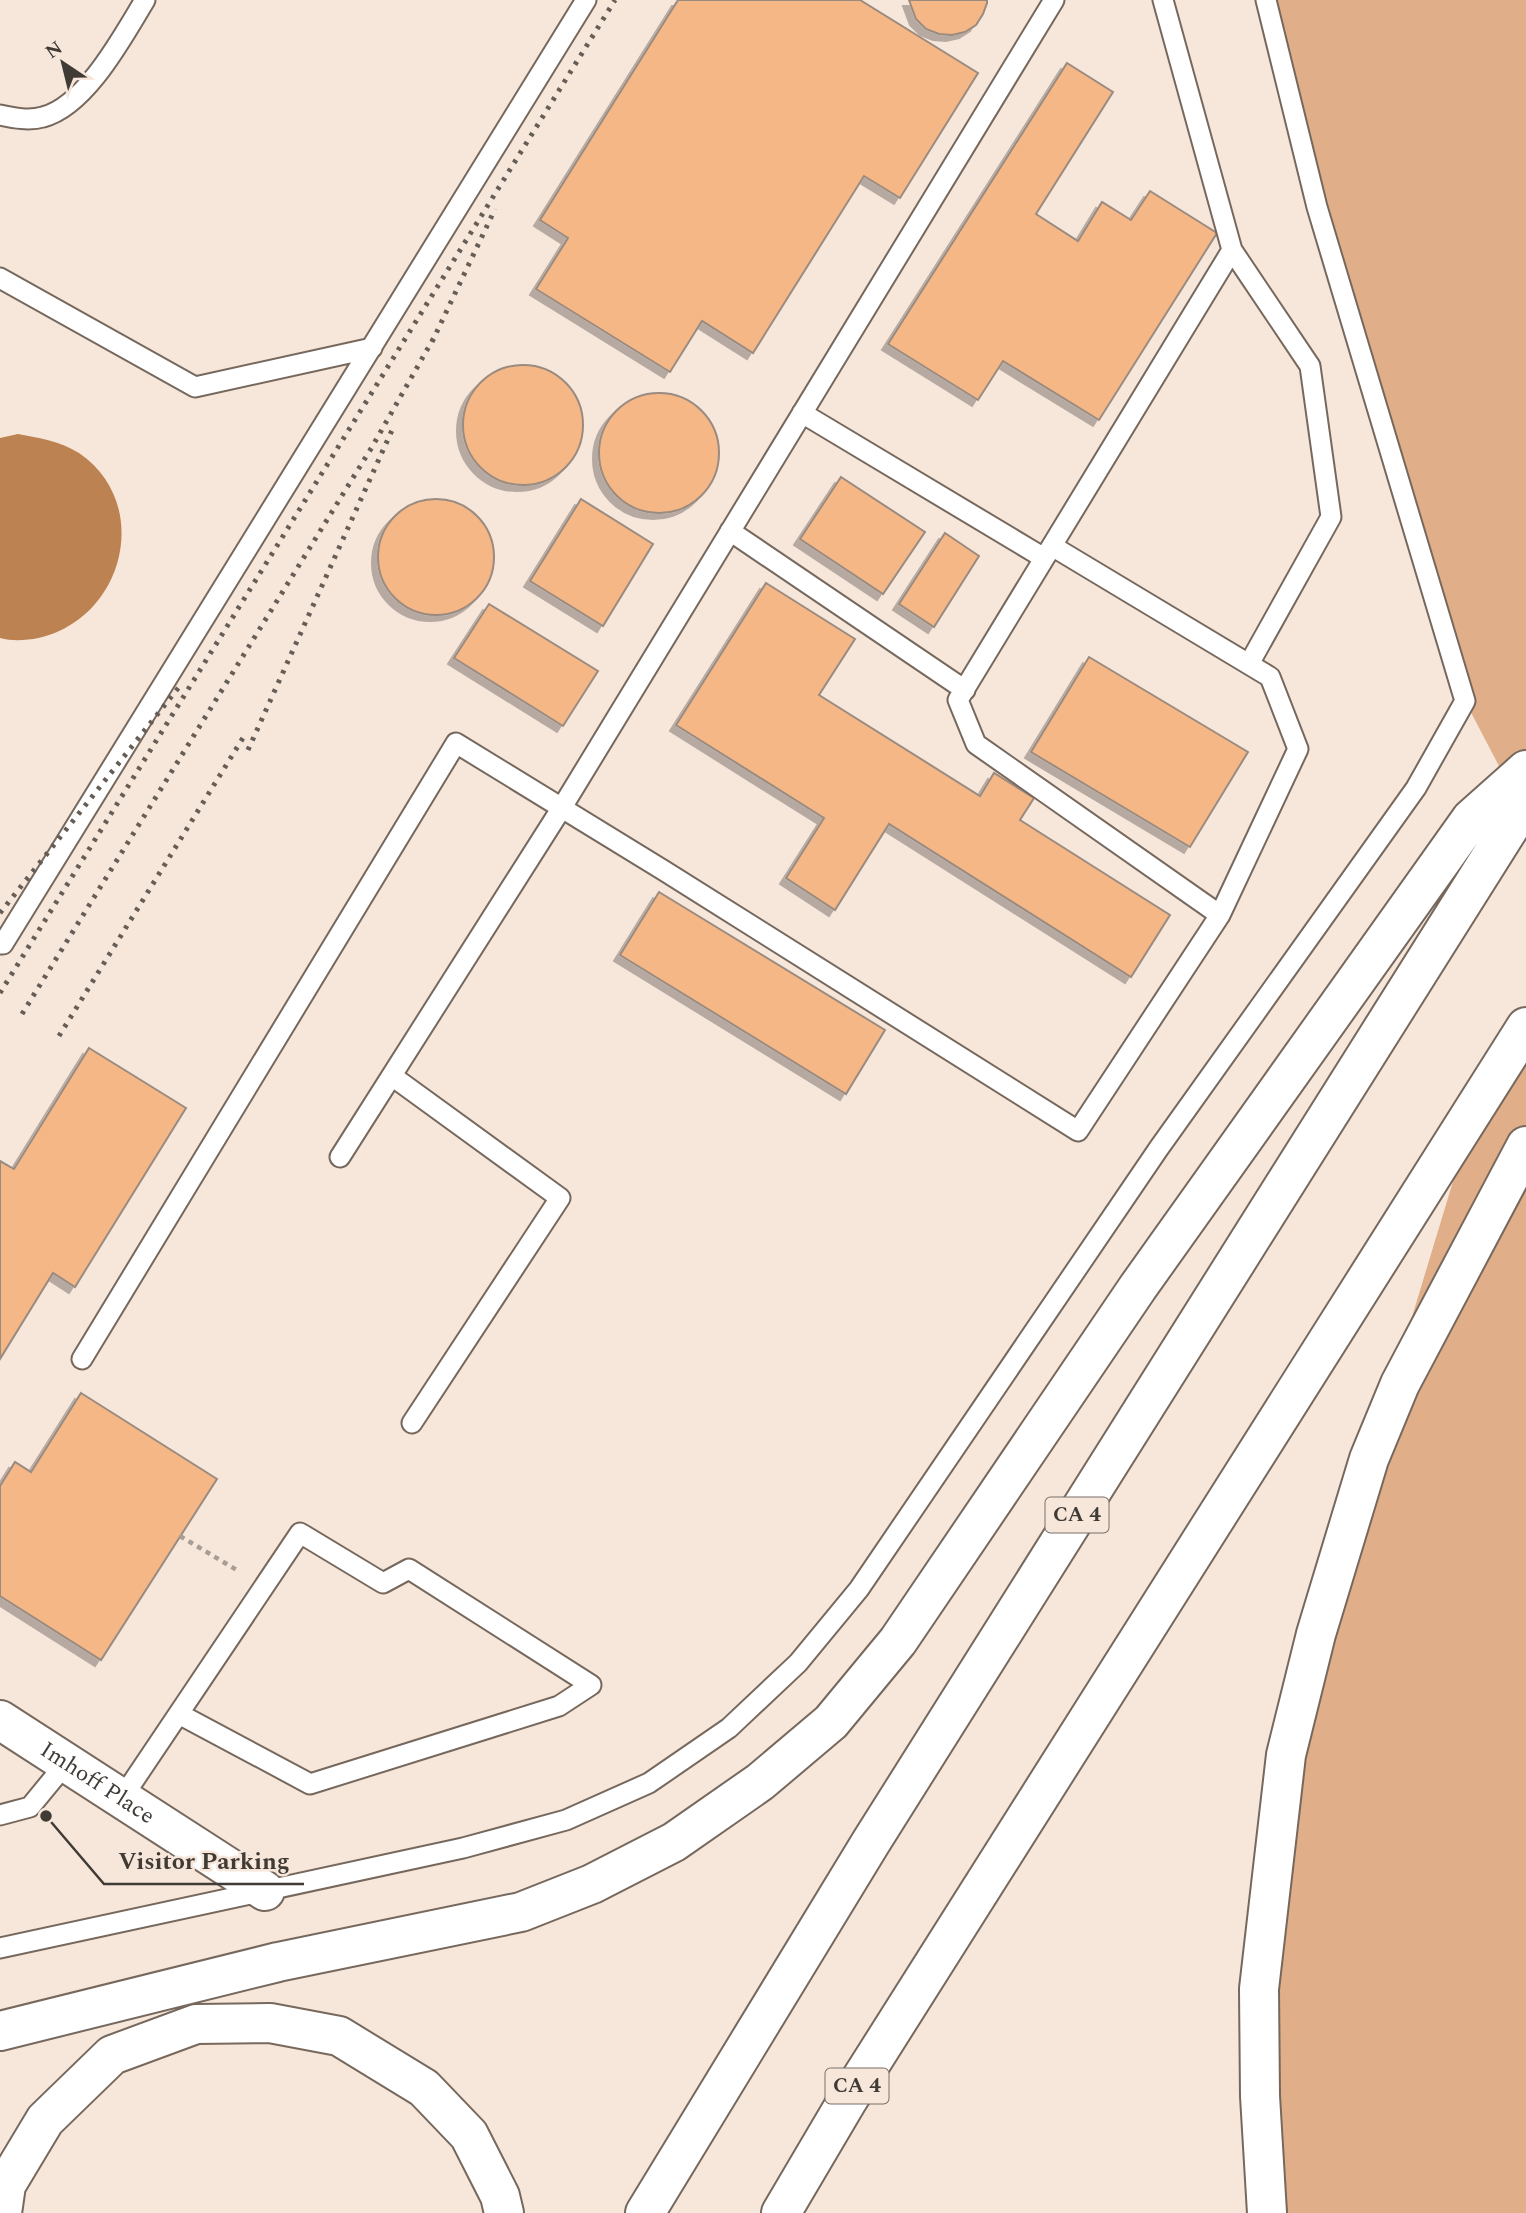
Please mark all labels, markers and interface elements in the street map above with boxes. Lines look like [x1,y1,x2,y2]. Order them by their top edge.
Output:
north arrow [28,28,98,98]
text: N [39,34,69,67]
road number: CA 4 [1046,1498,1108,1532]
street label: Imhoff Place [33,1733,162,1833]
callout: Visitor Parking [104,1839,304,1884]
text: Visitor Parking [118,1844,290,1880]
road number: CA 4 [826,2068,888,2104]

